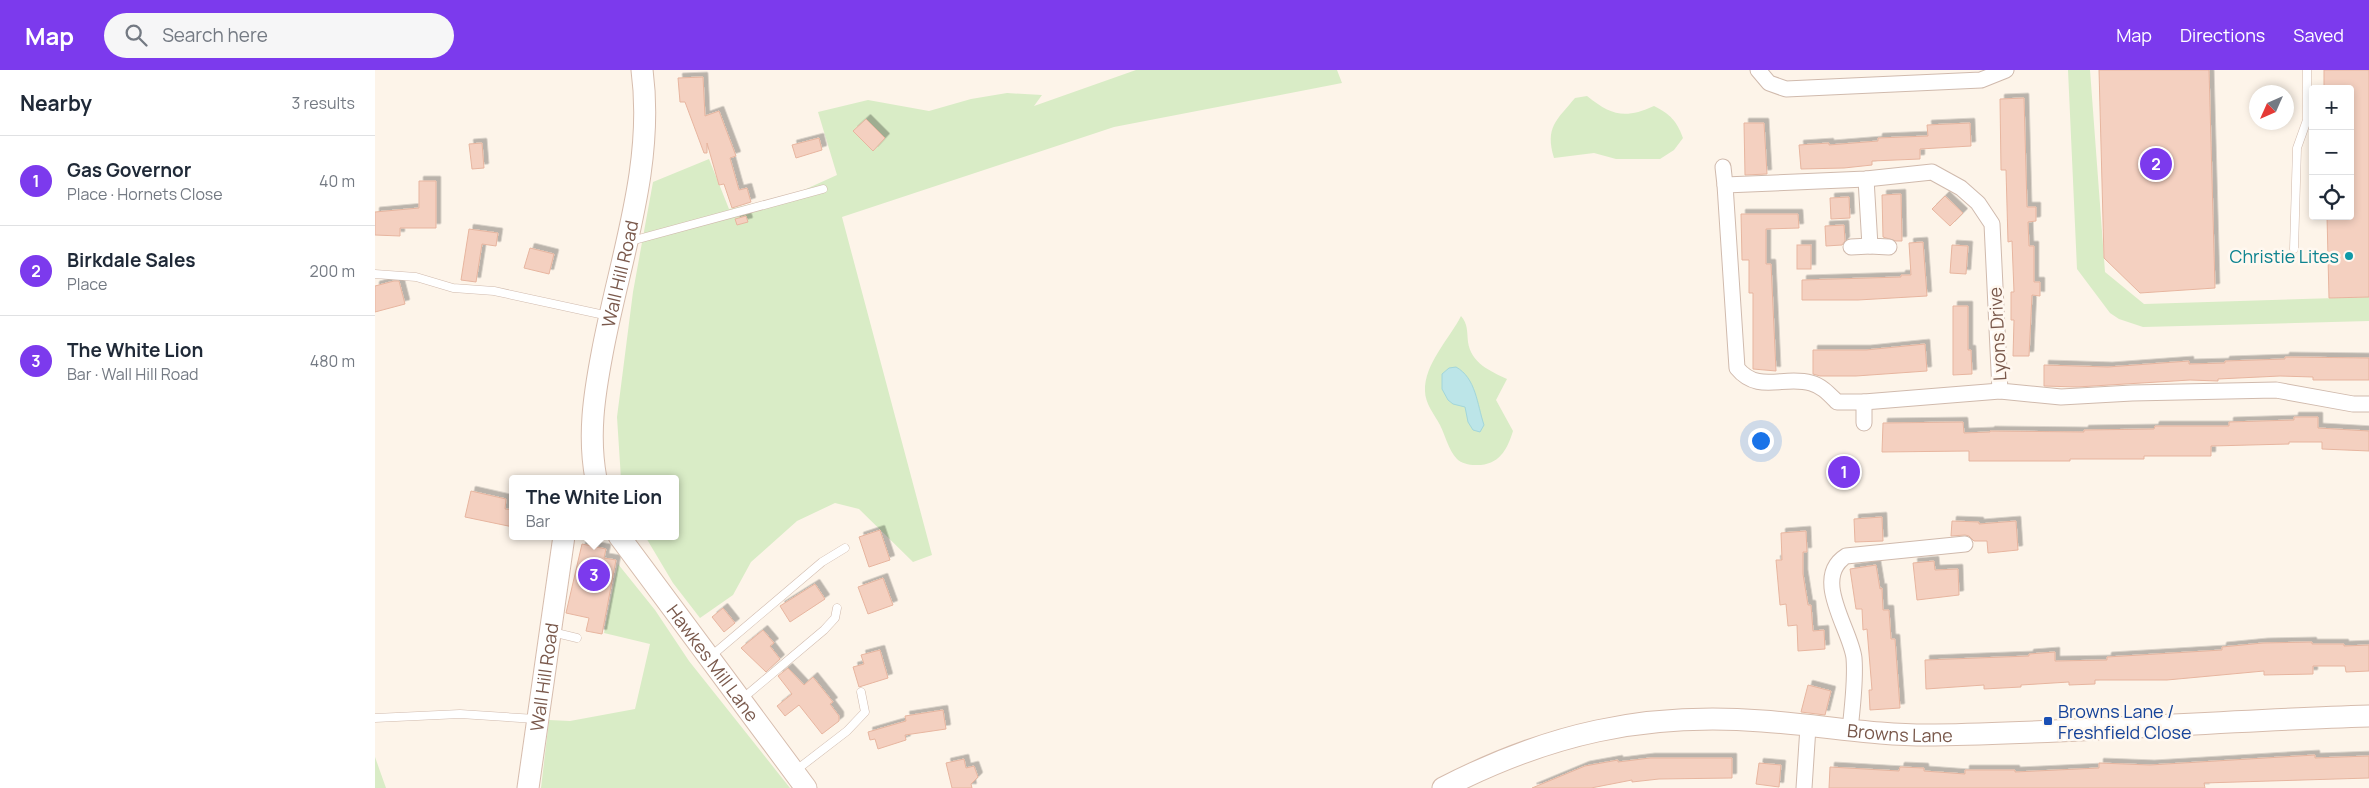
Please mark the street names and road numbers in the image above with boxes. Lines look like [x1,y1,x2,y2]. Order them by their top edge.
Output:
street label: Wall Hill Road [596,218,643,330]
street label: Lyons Drive [1983,286,2011,382]
street label: Hawkes Mill Lane [662,600,764,726]
street label: Wall Hill Road [524,621,563,733]
street label: Browns Lane [1846,718,1953,747]

